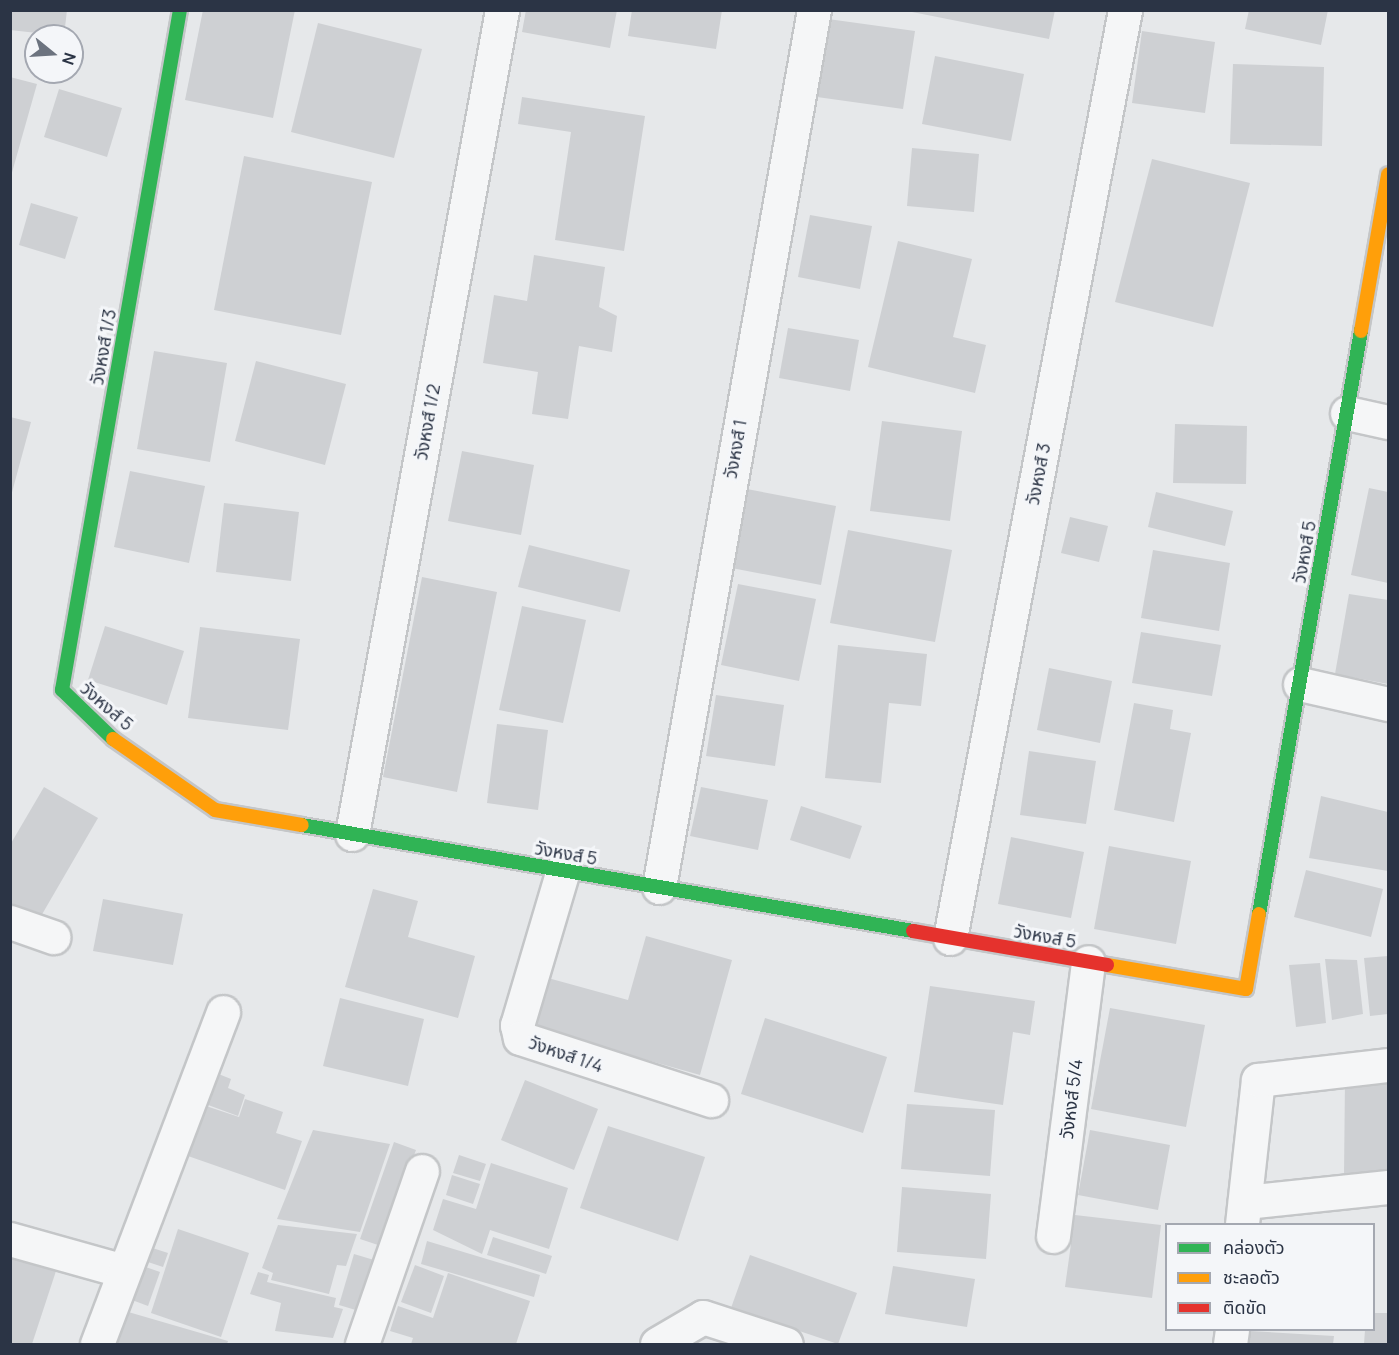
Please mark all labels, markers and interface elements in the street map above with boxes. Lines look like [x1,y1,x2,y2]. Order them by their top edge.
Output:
north arrow [24,24,84,84]
text: N [57,50,81,68]
street label: วังหงส์ 1/3 [86,307,120,387]
street label: วังหงส์ 1/2 [410,382,444,462]
street label: วังหงส์ 1 [719,418,751,480]
street label: วังหงส์ 3 [1021,441,1055,507]
street label: วังหงส์ 5 [1288,519,1320,585]
street label: วังหงส์ 5 [76,677,138,735]
street label: วังหงส์ 5 [533,837,599,869]
street label: วังหงส์ 5 [1012,920,1078,952]
street label: วังหงส์ 1/4 [526,1031,606,1077]
street label: วังหงส์ 5/4 [1055,1058,1087,1140]
legend [1165,1223,1375,1331]
text: คล่องตัว [1223,1235,1285,1259]
text: ชะลอตัว [1223,1265,1280,1289]
text: ติดขัด [1223,1295,1266,1319]

